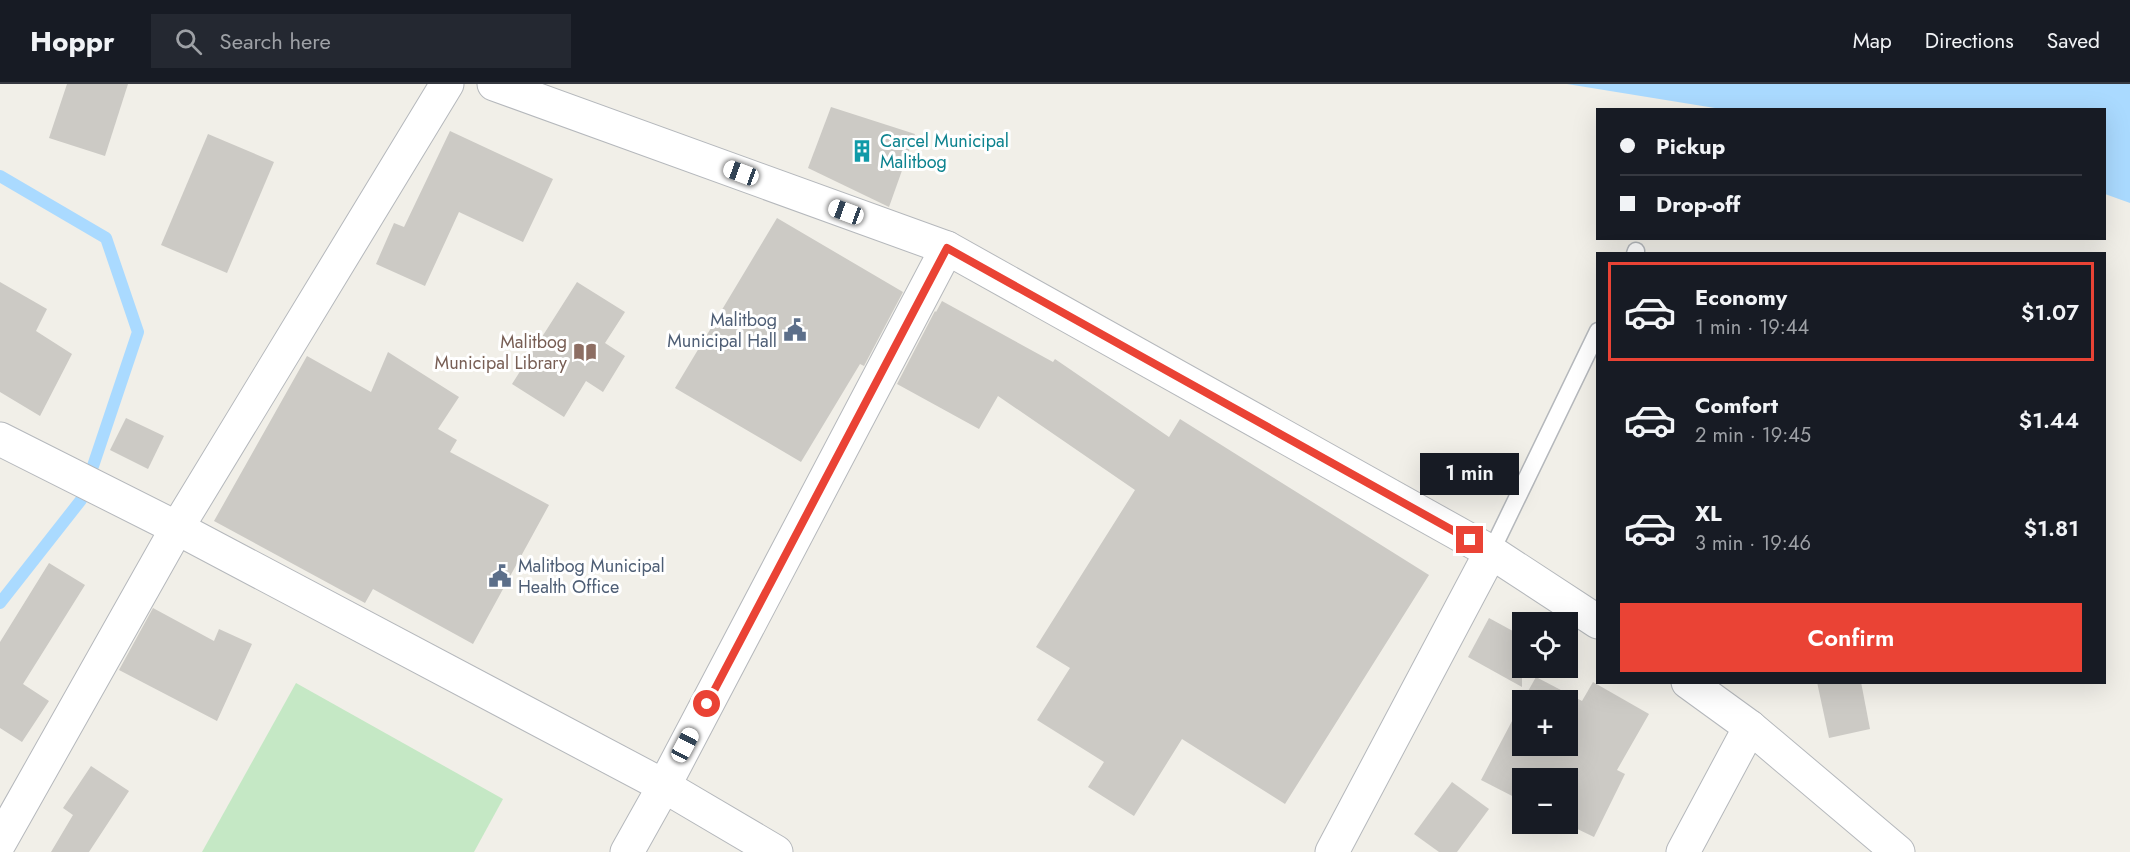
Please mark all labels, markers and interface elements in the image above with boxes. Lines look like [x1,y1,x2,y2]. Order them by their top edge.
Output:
search box [151,14,571,68]
text: Hoppr [30,21,115,62]
icon: search [172,25,205,58]
text: Search here [220,25,331,57]
text: Map [1853,26,1892,56]
text: Directions [1925,26,2014,56]
text: Saved [2047,26,2100,56]
place label: Carcel Municipal Malitbog [880,128,1009,175]
text: Pickup [1656,130,1725,162]
building icon: Carcel Municipal Malitbog [849,138,875,164]
car [721,158,761,188]
text: Drop-off [1656,188,1740,220]
car [826,197,866,227]
text: Economy [1695,281,1787,313]
icon: car [1623,285,1677,339]
text: $1.07 [2021,296,2079,328]
place label: Malitbog Municipal Hall [667,307,777,354]
text: 1 min · 19:44 [1695,313,1809,342]
public building icon: Malitbog Municipal Hall [782,317,808,343]
place label: Malitbog Municipal Library [435,329,567,376]
library icon: Malitbog Municipal Library [572,339,598,365]
text: Comfort [1695,389,1778,421]
icon: car [1623,393,1677,447]
text: $1.44 [2019,404,2079,436]
text: 2 min · 19:45 [1695,421,1811,450]
callout: 1 min [1420,453,1520,495]
text: 1 min [1445,459,1494,488]
text: XL [1695,497,1722,529]
icon: car [1623,501,1677,555]
text: $1.81 [2024,512,2079,544]
route end [1456,526,1483,553]
text: 3 min · 19:46 [1695,529,1811,558]
place label: Malitbog Municipal Health Office [518,553,665,600]
public building icon: Malitbog Municipal Health Office [487,563,513,589]
button: Confirm [1620,603,2082,672]
map controls [1512,612,1578,834]
button: locate [1512,612,1578,678]
route start [693,690,720,717]
button: + [1512,690,1578,756]
car [669,725,701,765]
button: − [1512,768,1578,834]

